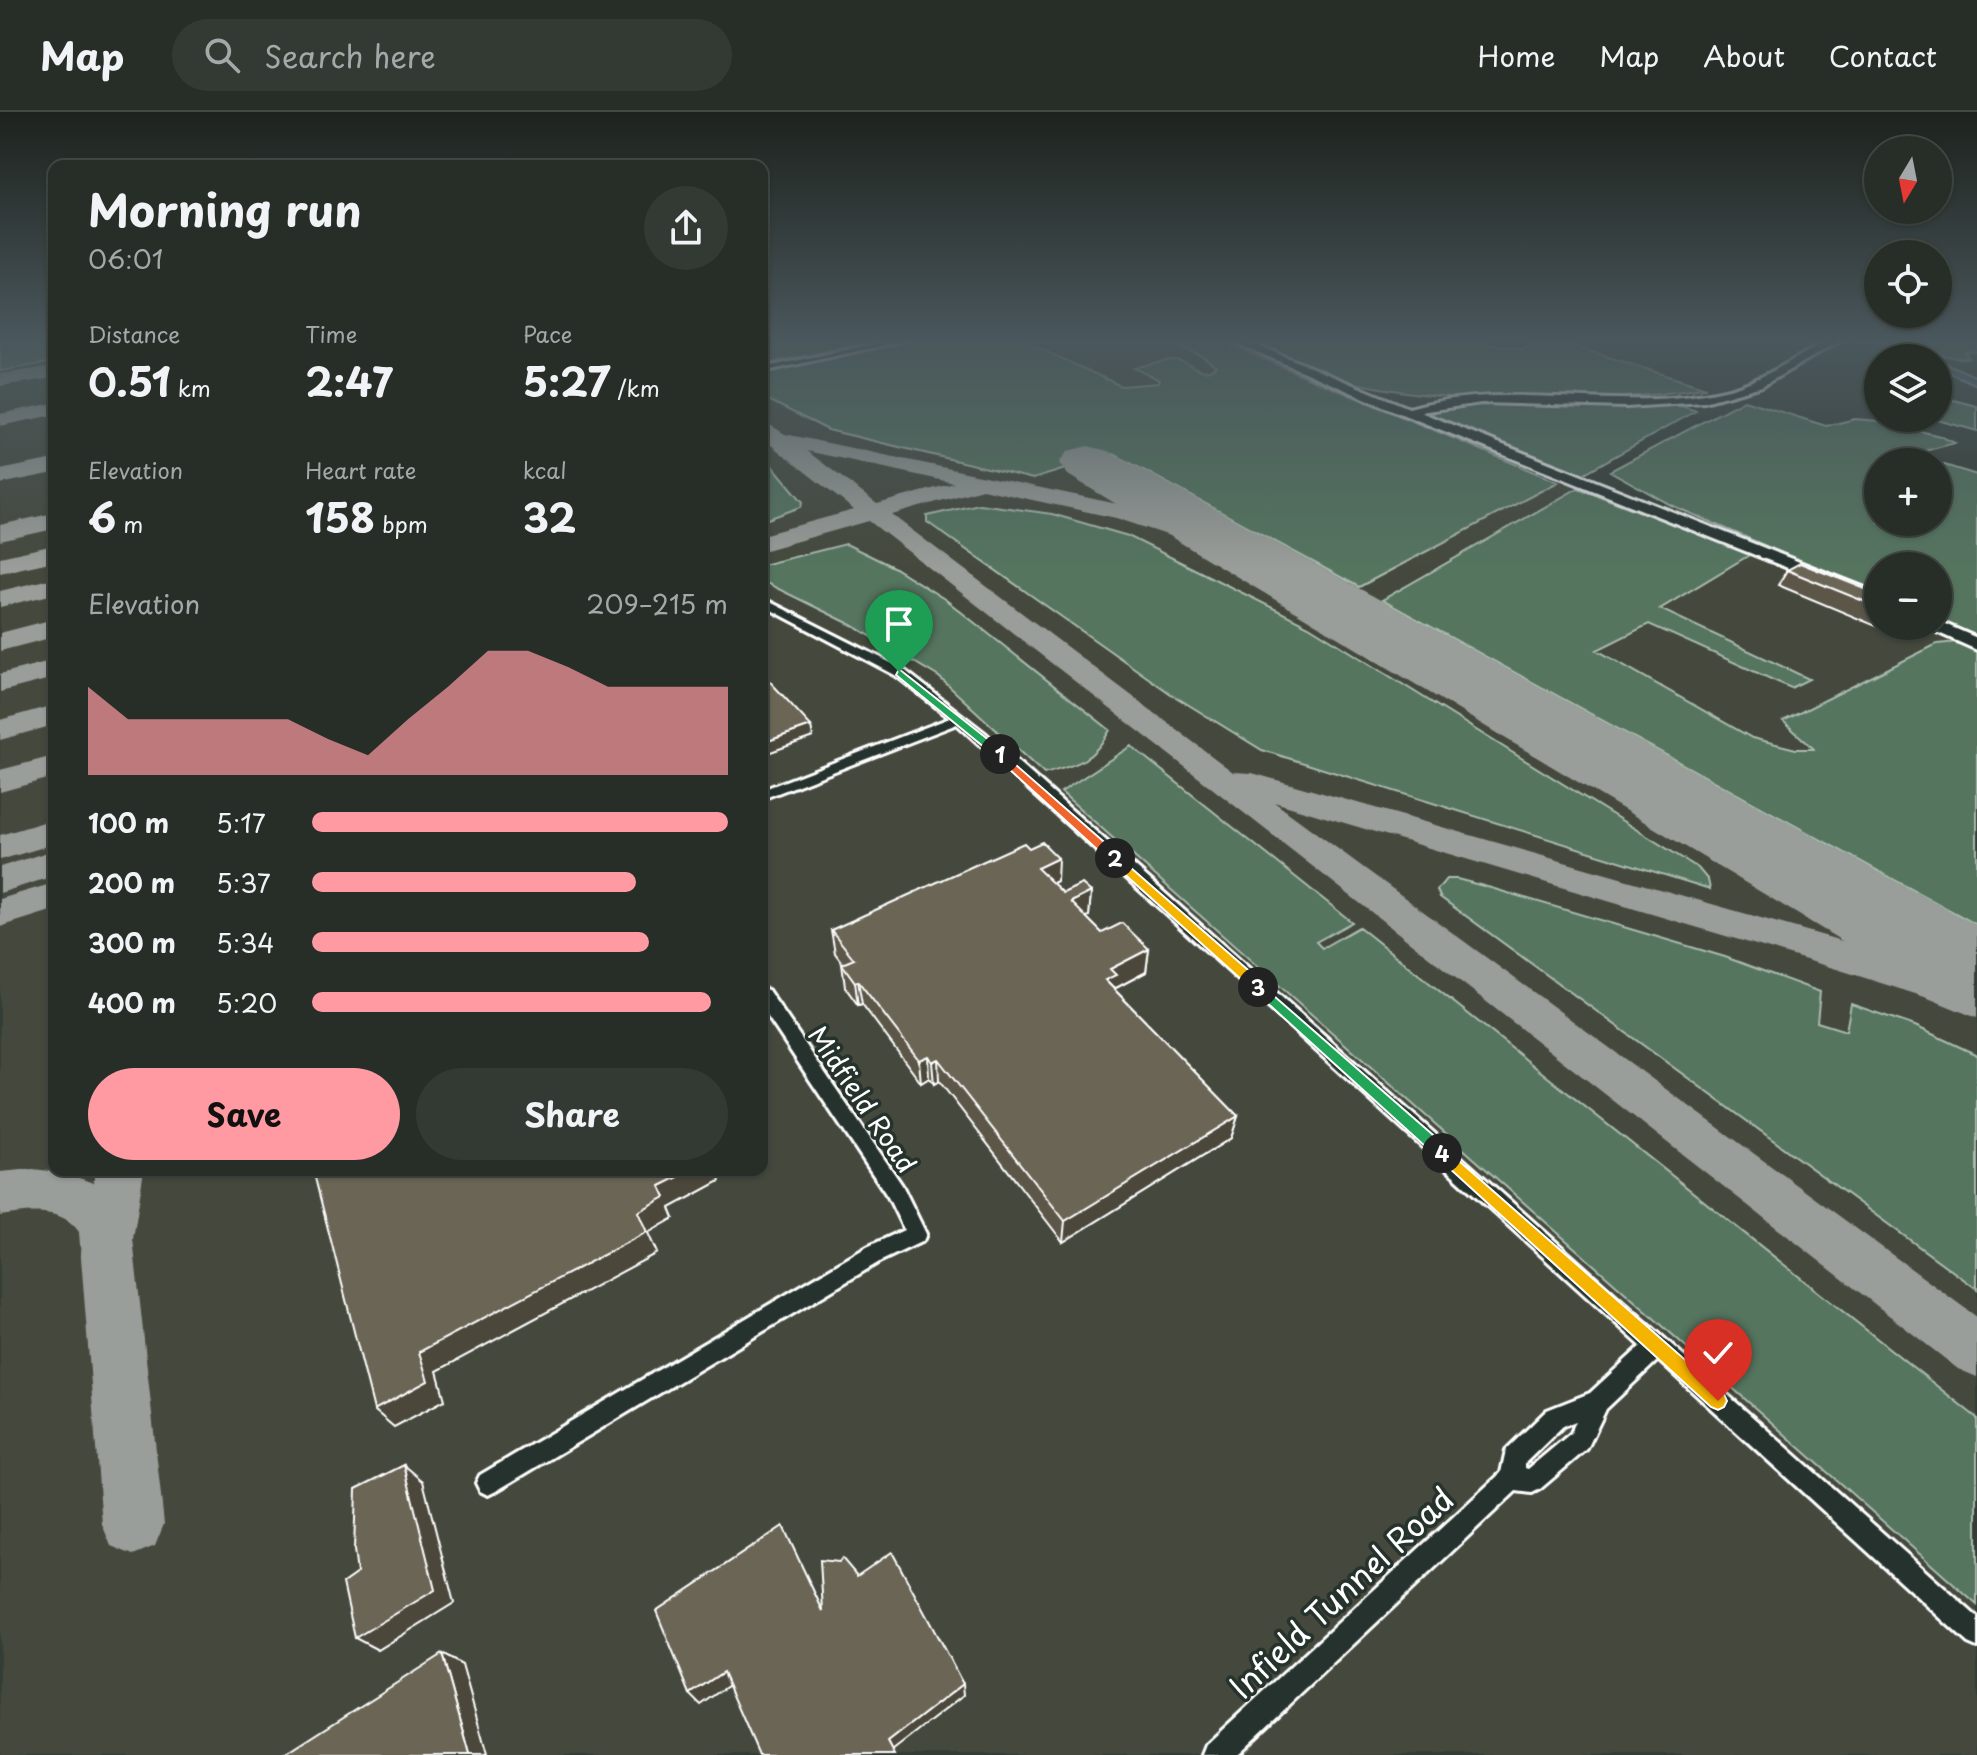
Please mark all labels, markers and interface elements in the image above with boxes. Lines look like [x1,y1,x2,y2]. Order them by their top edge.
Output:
search box [172,19,732,91]
text: Map [40,27,124,84]
icon: search [200,33,244,77]
text: Search here [264,33,436,78]
text: Home [1477,34,1555,77]
text: Map [1599,34,1659,77]
text: About [1703,34,1785,77]
text: Contact [1829,34,1937,77]
north arrow [1864,136,1952,224]
map controls [1864,136,1952,640]
text: Morning run [88,176,362,242]
button: share [644,186,728,270]
text: 06:01 [88,239,163,278]
button: locate [1864,240,1952,328]
text: Distance [88,317,180,350]
text: Time [305,317,357,350]
text: Pace [523,317,572,350]
button: layers [1864,344,1952,432]
text: 0.51 [88,350,171,411]
text: 2:47 [305,350,393,411]
text: 5:27 [523,350,610,411]
text: km [171,371,211,404]
text: /km [610,371,660,404]
button: + [1864,448,1952,536]
text: Elevation [88,453,183,486]
text: Heart rate [305,453,416,486]
text: kcal [523,453,567,486]
text: 6 [88,486,116,547]
text: 158 [305,486,375,547]
text: 32 [523,486,576,547]
text: m [116,507,143,540]
text: bpm [375,507,428,540]
button: − [1864,552,1952,640]
text: Elevation [88,584,200,623]
text: 209–215 m [586,584,728,623]
pin [865,590,933,672]
icon: arrive [877,602,921,646]
pin: 1 [980,734,1020,774]
text: 1 [995,737,1005,770]
text: 100 m [88,803,169,842]
text: 5:17 [216,803,266,842]
pin: 2 [1095,838,1135,878]
text: 2 [1107,841,1123,874]
text: 200 m [88,863,175,902]
text: 5:37 [216,863,271,902]
text: 300 m [88,923,176,962]
text: 5:34 [216,923,275,962]
pin: 3 [1238,967,1278,1007]
text: 3 [1251,970,1265,1003]
text: 400 m [88,983,176,1022]
text: 5:20 [216,983,277,1022]
street label: Midfield Road [799,1018,927,1180]
button: Save [88,1068,400,1160]
button: Share [416,1068,728,1160]
pin: 4 [1422,1133,1462,1173]
text: 4 [1435,1136,1449,1169]
pin [1684,1319,1752,1401]
icon: check [1696,1331,1740,1375]
street label: Infield Tunnel Road [1218,1475,1464,1709]

